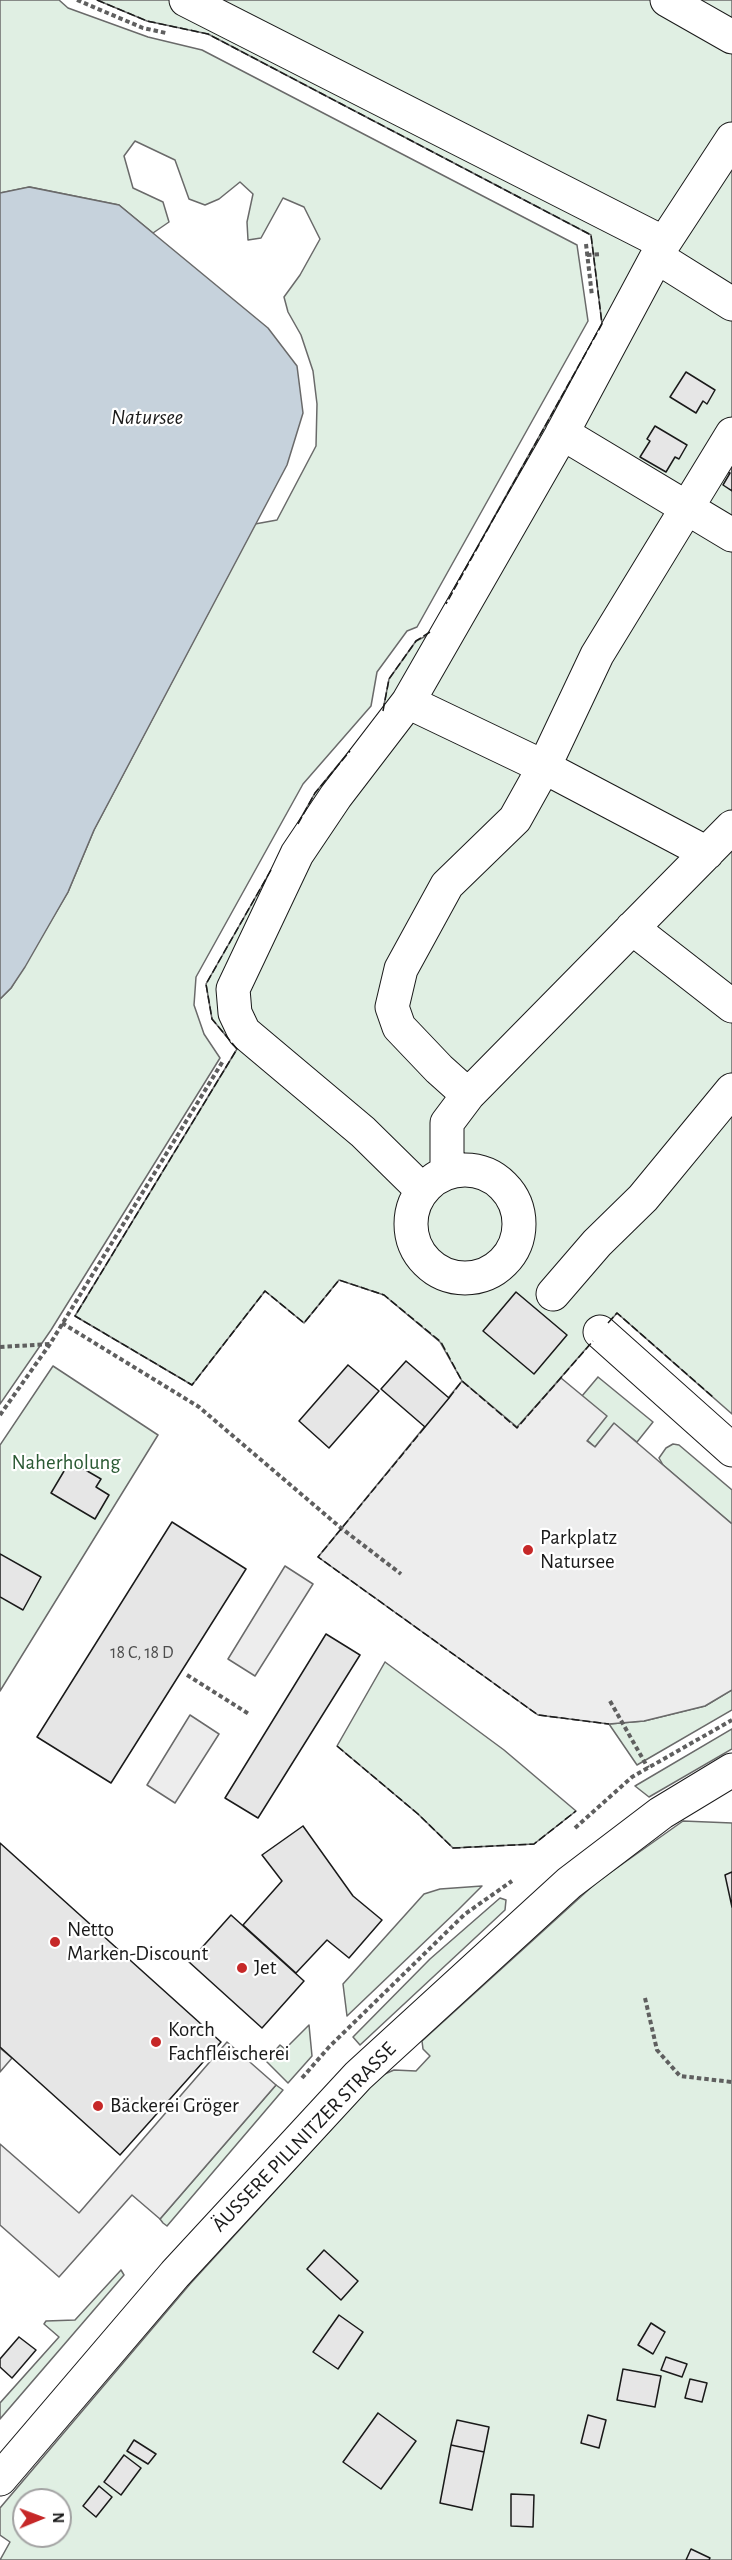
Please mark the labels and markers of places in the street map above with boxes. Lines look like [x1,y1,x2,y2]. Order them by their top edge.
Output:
place label: Parkplatz Natursee [540,1525,617,1575]
marker: Parkplatz Natursee [521,1543,535,1557]
place label: Netto Marken-Discount [67,1917,208,1967]
marker: Netto Marken-Discount [48,1935,62,1949]
place label: Jet [254,1955,276,1981]
marker: Jet [235,1961,249,1975]
place label: Korch Fachfleischerei [168,2017,290,2067]
marker: Korch Fachfleischerei [149,2035,163,2049]
place label: Bäckerei Gröger [110,2093,239,2119]
marker: Bäckerei Gröger [91,2099,105,2113]

